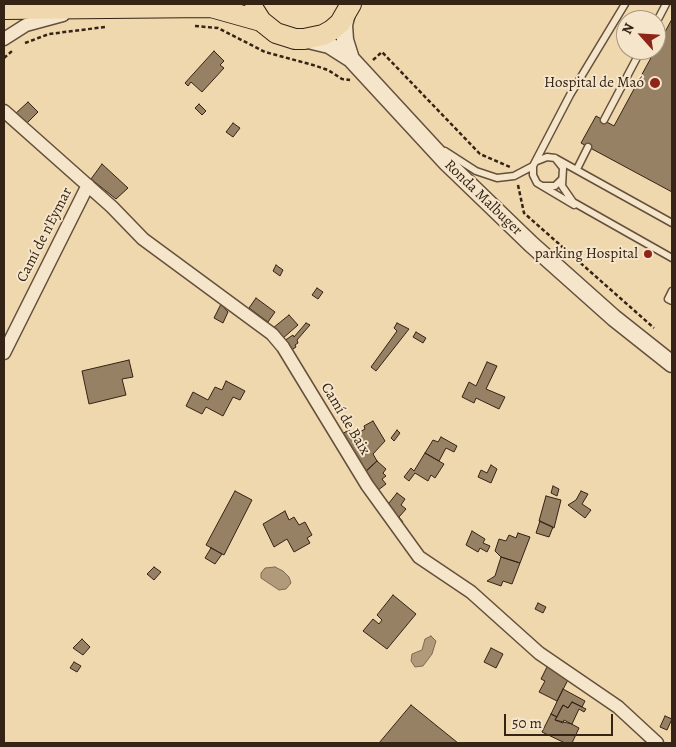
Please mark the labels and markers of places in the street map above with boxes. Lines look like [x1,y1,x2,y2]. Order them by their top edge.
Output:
place label: Hospital de Maó [544,74,644,92]
marker: Hospital de Maó [648,76,662,90]
place label: parking Hospital [535,245,638,263]
marker: parking Hospital [642,248,654,260]

